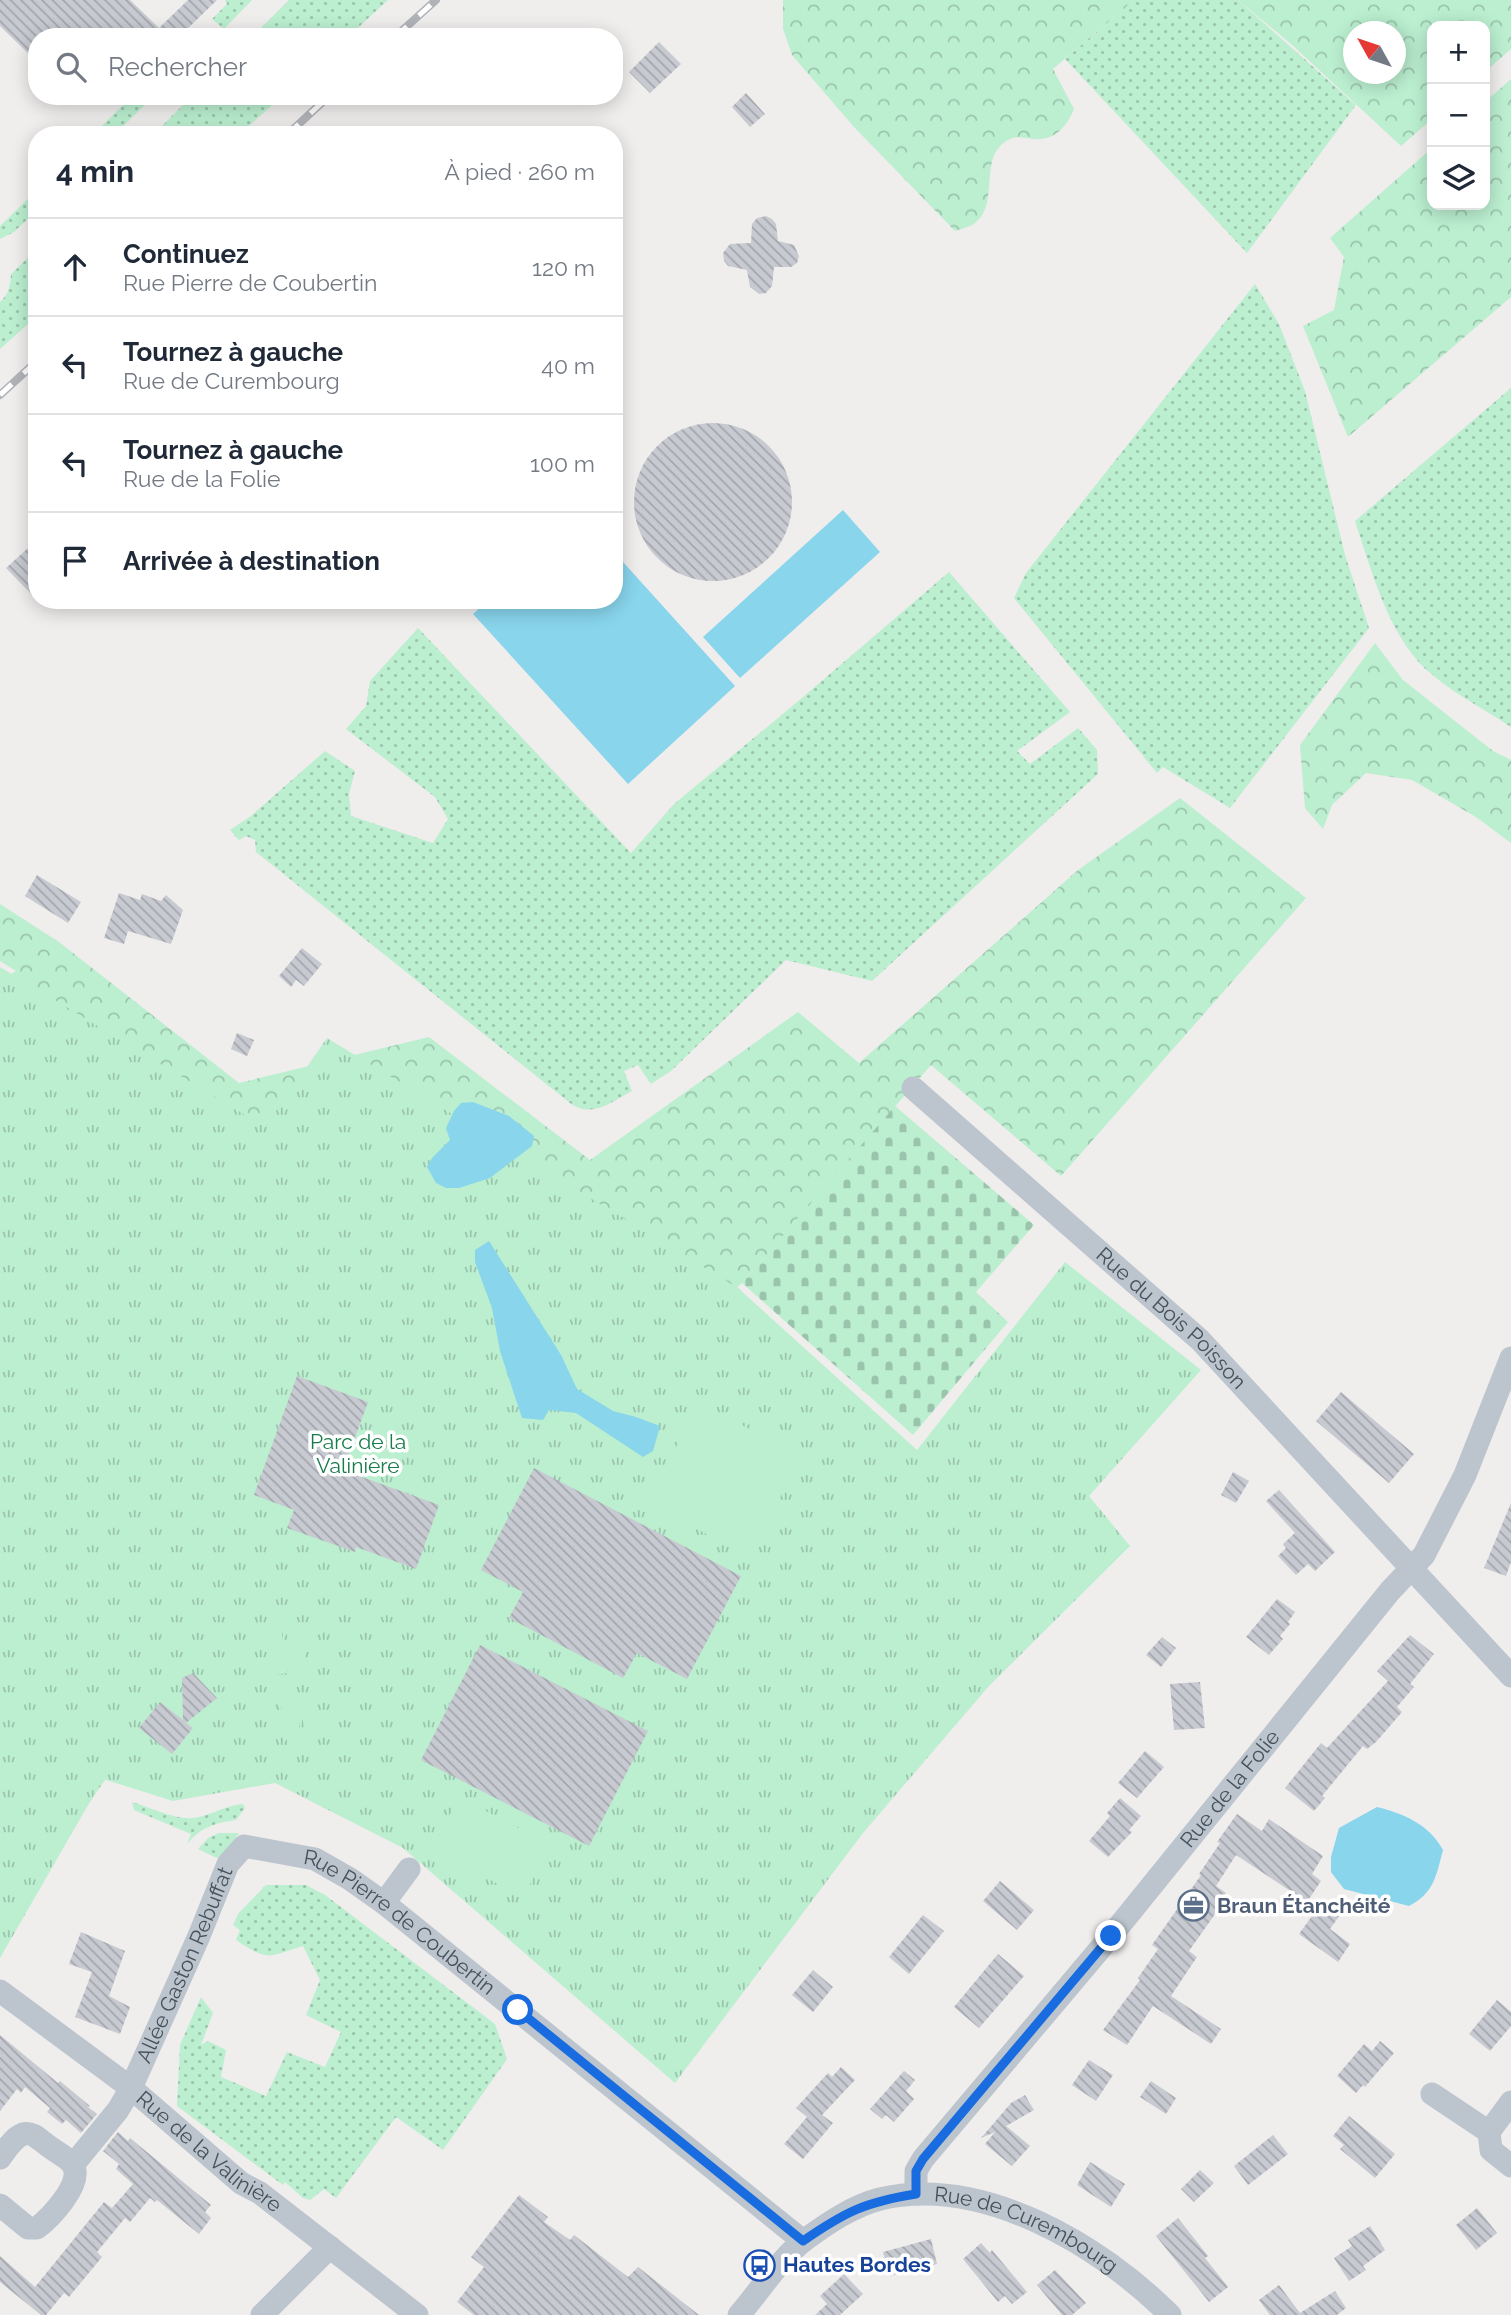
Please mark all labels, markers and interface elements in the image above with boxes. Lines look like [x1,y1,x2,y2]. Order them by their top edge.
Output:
north arrow [1343,21,1406,84]
map controls [1427,21,1490,210]
button: + [1427,21,1490,84]
search box [28,28,623,105]
icon: search [52,48,90,86]
text: Rechercher [108,52,247,82]
button: − [1427,84,1490,147]
button: layers [1427,147,1490,210]
text: 4 min [56,154,134,189]
text: À pied · 260 m [444,158,595,185]
text: Continuez [123,239,249,269]
icon: ahead [56,248,94,286]
text: 120 m [532,254,595,281]
text: Rue Pierre de Coubertin [123,269,378,296]
text: Tournez à gauche [123,337,343,367]
icon: left [56,346,94,384]
text: 40 m [541,352,595,379]
text: Rue de Curembourg [123,367,340,394]
text: Tournez à gauche [123,435,343,465]
icon: left [56,444,94,482]
text: 100 m [530,450,595,477]
text: Rue de la Folie [123,465,280,492]
icon: arrive [56,542,94,580]
text: Arrivée à destination [123,546,380,576]
street label: Rue du Bois Poisson [1091,1242,1252,1394]
park label: Parc de la Valinière [310,1429,406,1478]
street label: Rue de la Folie [1175,1725,1285,1852]
street label: Rue Pierre de Coubertin [302,1844,501,2000]
street label: Allée Gaston Rebuffat [131,1863,238,2067]
office icon: Braun Étanchéité [1177,1889,1211,1923]
place label: Braun Étanchéité [1217,1893,1391,1918]
route end [1095,1920,1126,1951]
route start [502,1994,533,2025]
street label: Rue de la Valinière [132,2085,287,2217]
street label: Rue de Curembourg [933,2181,1123,2278]
bus stop icon: Hautes Bordes [743,2248,777,2282]
place label: Hautes Bordes [783,2252,931,2277]

